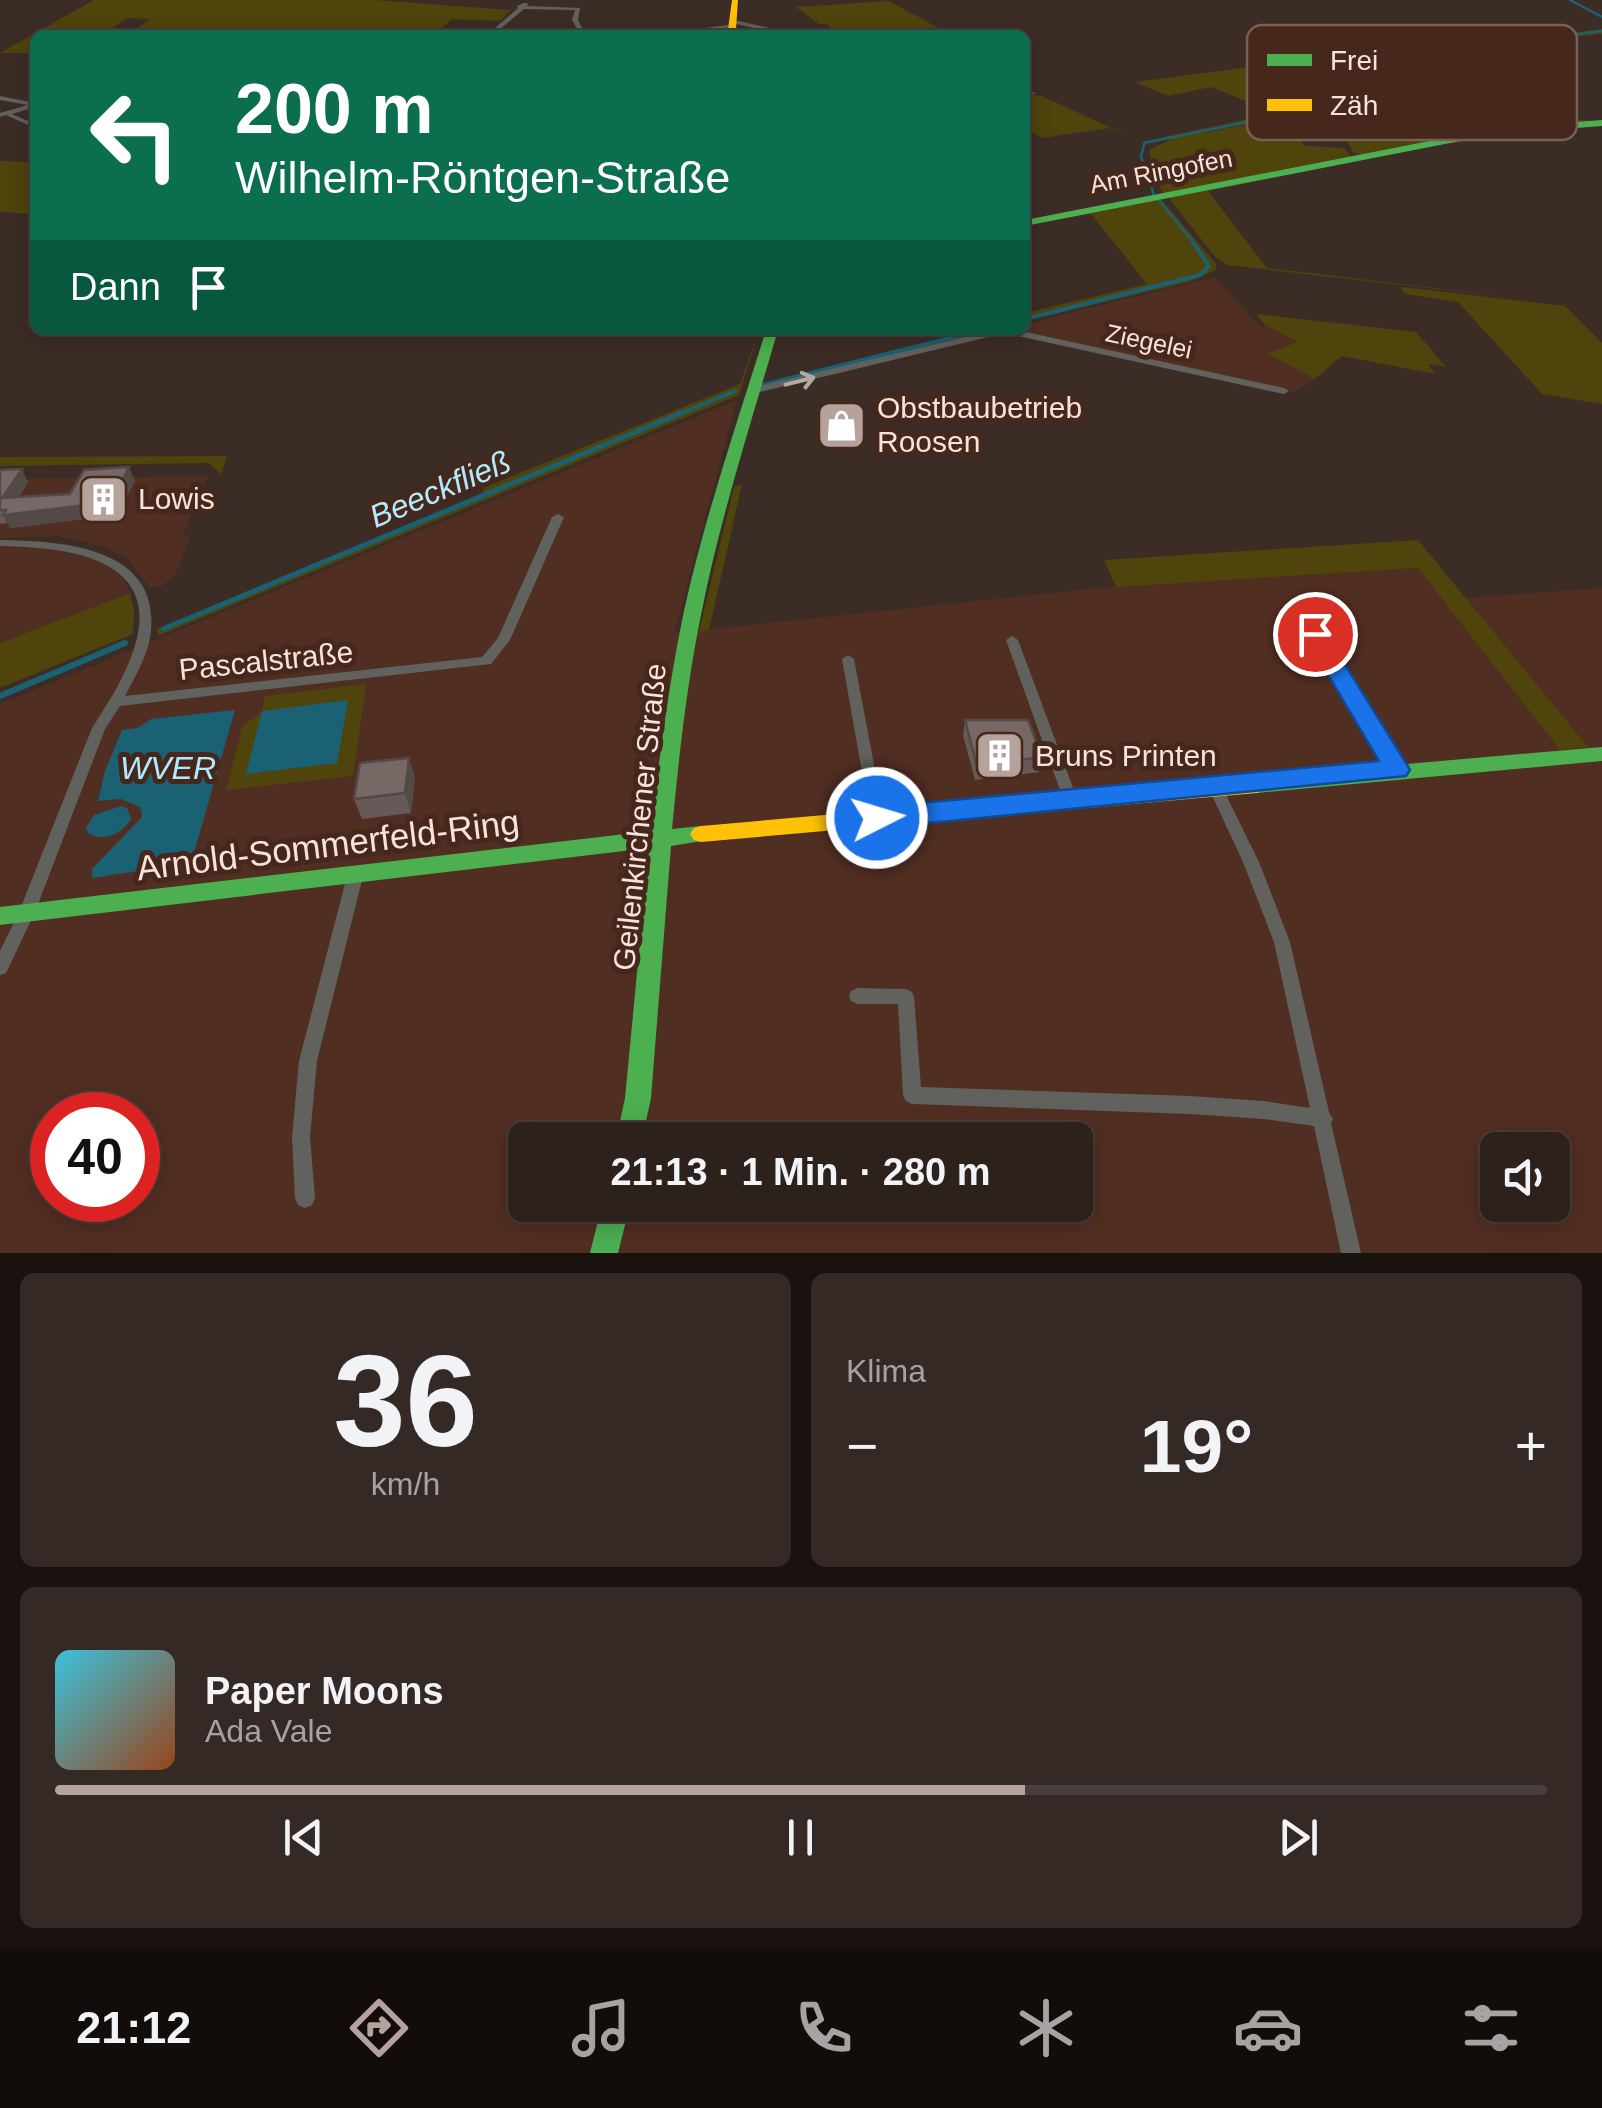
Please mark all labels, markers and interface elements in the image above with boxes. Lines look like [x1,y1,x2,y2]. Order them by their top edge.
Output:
legend [1247,25,1577,140]
text: Frei [1330,45,1378,76]
icon: left [70,70,200,200]
text: 200 m [235,70,433,148]
text: Zäh [1330,90,1378,121]
street label: Am Ringofen [1087,143,1235,199]
text: Wilhelm-Röntgen-Straße [235,152,730,203]
icon: arrive [181,260,236,315]
text: Dann [70,266,161,308]
street label: Ziegelei [1103,318,1195,364]
one-way arrow [784,370,815,389]
place label: Obstbaubetrieb Roosen [877,391,1082,458]
shop icon: Obstbaubetrieb Roosen [816,399,868,451]
water label: Beeckfließ [364,443,516,535]
building icon: Lowis [77,473,129,525]
place label: Lowis [138,482,215,515]
pin [1273,592,1358,677]
icon: arrive [1288,607,1343,662]
street label: Pascalstraße [177,635,355,686]
street label: Geilenkirchener Straße [607,662,672,972]
building icon: Bruns Printen [974,730,1026,782]
place label: Bruns Printen [1035,739,1217,772]
water label: WVER [120,750,216,786]
position arrow [825,766,929,870]
street label: Arnold-Sommerfeld-Ring [134,802,521,887]
speed limit sign: 40 [30,1092,160,1222]
map controls [1480,1132,1570,1222]
button: sound [1480,1132,1570,1222]
text: 21:13 · 1 Min. · 280 m [610,1151,991,1193]
text: 36 [333,1328,478,1474]
text: Klima [846,1353,926,1389]
text: 19° [1140,1404,1253,1488]
text: − [846,1415,878,1477]
text: + [1515,1415,1547,1477]
text: km/h [371,1466,440,1502]
text: Paper Moons [205,1670,444,1712]
text: Ada Vale [205,1713,333,1749]
icon: previous [276,1810,331,1865]
icon: pause [773,1810,828,1865]
icon: next [1271,1810,1326,1865]
icon: directions [344,1993,414,2063]
icon: music [566,1993,636,2063]
icon: phone [789,1993,859,2063]
icon: climate [1011,1993,1081,2063]
icon: car [1233,1993,1303,2063]
icon: filters [1456,1993,1526,2063]
text: 21:12 [76,2002,191,2053]

